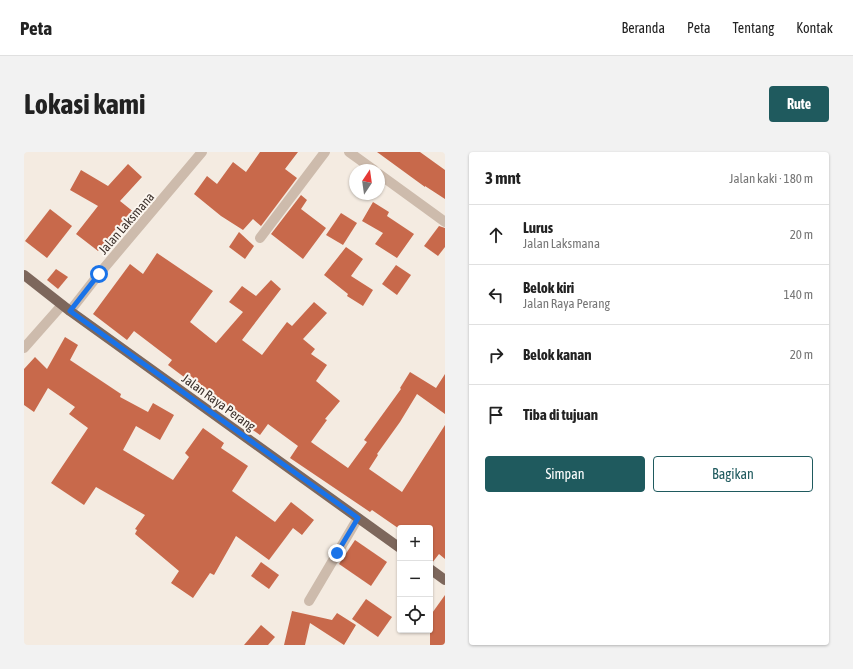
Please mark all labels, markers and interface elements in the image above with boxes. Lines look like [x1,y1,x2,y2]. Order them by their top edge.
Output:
text: Peta [20,17,52,39]
text: Beranda [622,20,665,36]
text: Peta [687,20,711,36]
text: Tentang [733,20,774,36]
text: Kontak [796,20,833,36]
button: Rute [769,86,829,122]
text: Lokasi kami [24,88,145,120]
north arrow [349,164,385,200]
text: 3 mnt [485,168,521,188]
text: Jalan kaki · 180 m [729,171,813,186]
street label: Jalan Laksmana [95,189,157,257]
text: Lurus [523,219,553,236]
icon: ahead [485,224,507,246]
text: 20 m [790,227,813,242]
text: Jalan Laksmana [523,236,600,251]
route start [90,265,108,283]
text: Belok kiri [523,279,574,296]
icon: left [485,284,507,306]
text: 140 m [784,287,813,302]
text: Jalan Raya Perang [523,296,610,311]
icon: right [485,344,507,366]
text: Belok kanan [523,346,592,363]
text: 20 m [790,347,813,362]
street label: Jalan Raya Perang [179,371,259,434]
icon: arrive [485,404,507,426]
text: Tiba di tujuan [523,406,598,423]
button: Simpan [485,456,645,492]
button: Bagikan [653,456,813,492]
map controls [397,525,433,633]
button: + [397,525,433,561]
route end [328,544,346,562]
button: − [397,561,433,597]
button: locate [397,597,433,633]

